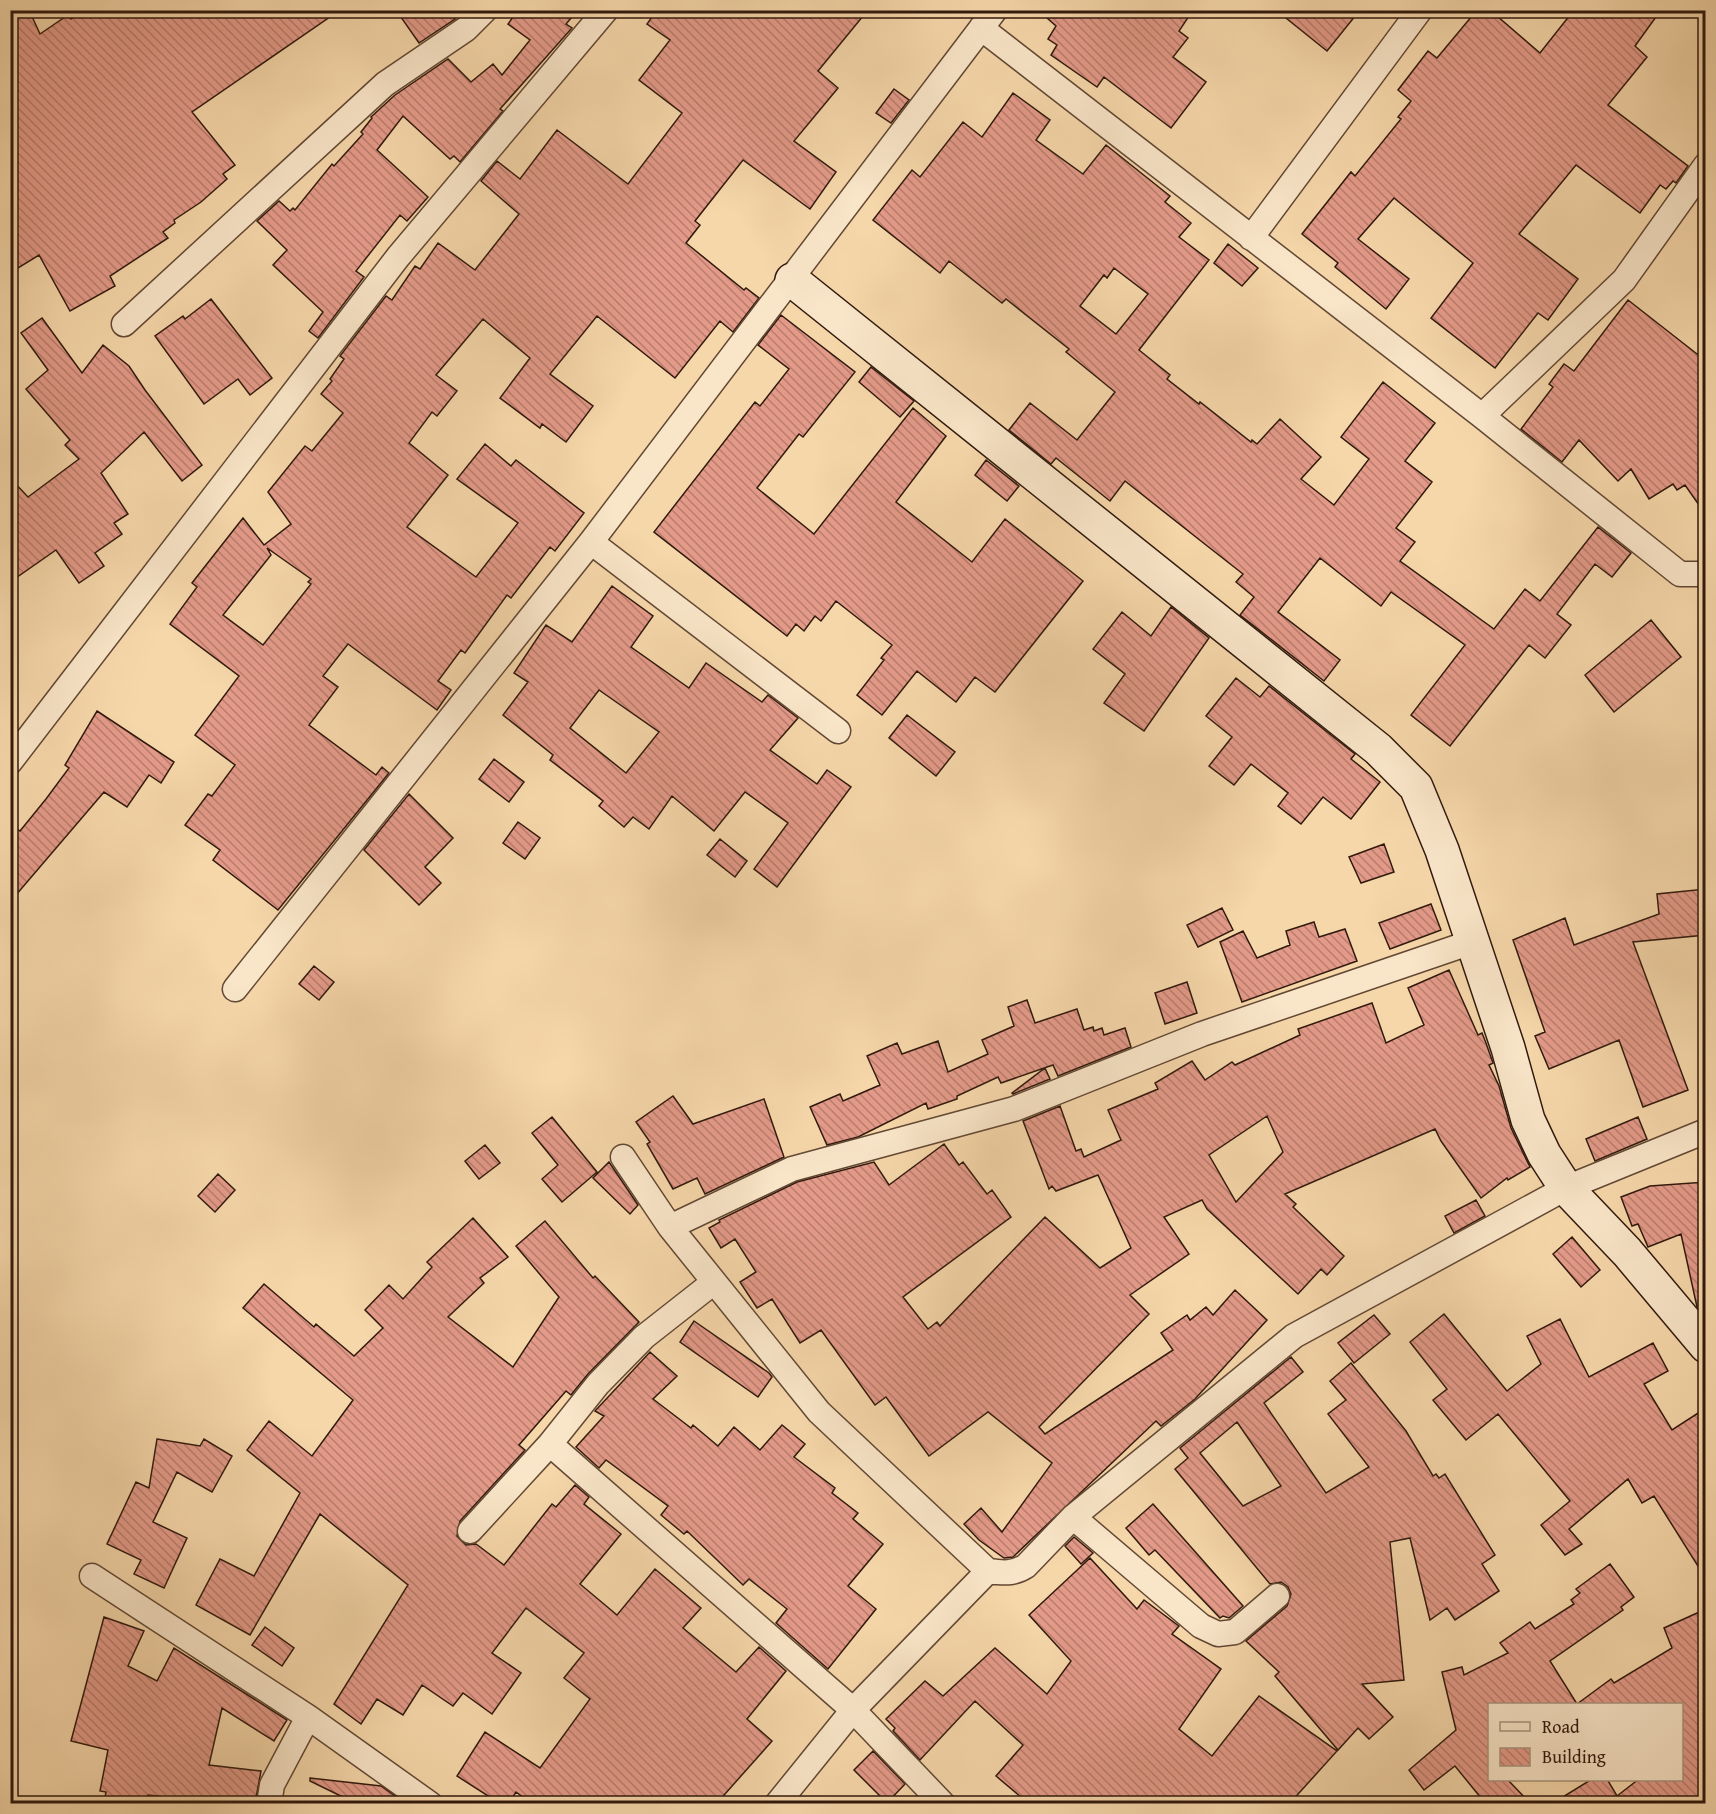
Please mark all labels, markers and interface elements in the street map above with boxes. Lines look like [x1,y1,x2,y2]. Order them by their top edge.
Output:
legend [1488,1703,1683,1781]
text: Road [1542,1713,1580,1740]
text: Building [1542,1743,1606,1770]

